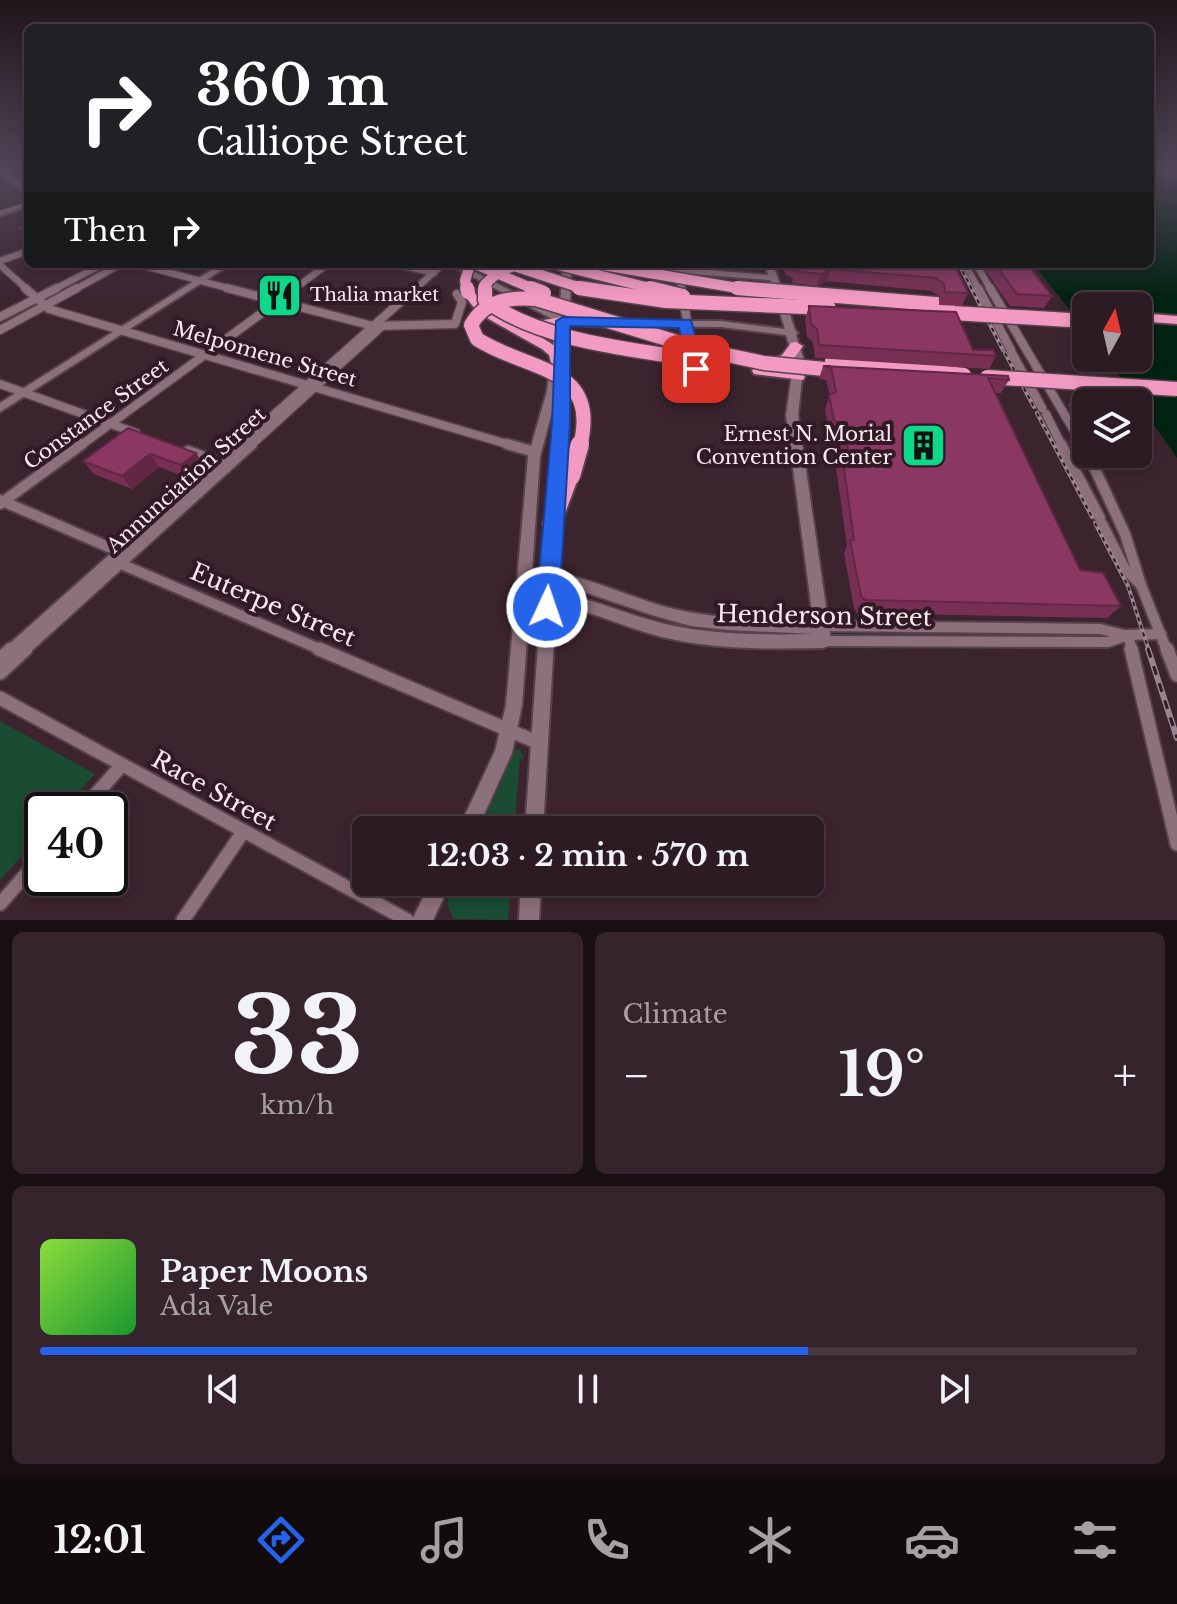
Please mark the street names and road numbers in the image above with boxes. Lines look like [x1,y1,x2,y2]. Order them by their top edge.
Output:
street label: Melpomene Street [170,316,360,392]
street label: Constance Street [19,353,173,474]
street label: Annunciation Street [101,402,271,558]
street label: Euterpe Street [186,557,360,652]
street label: Henderson Street [716,599,932,632]
street label: Race Street [147,744,282,837]

